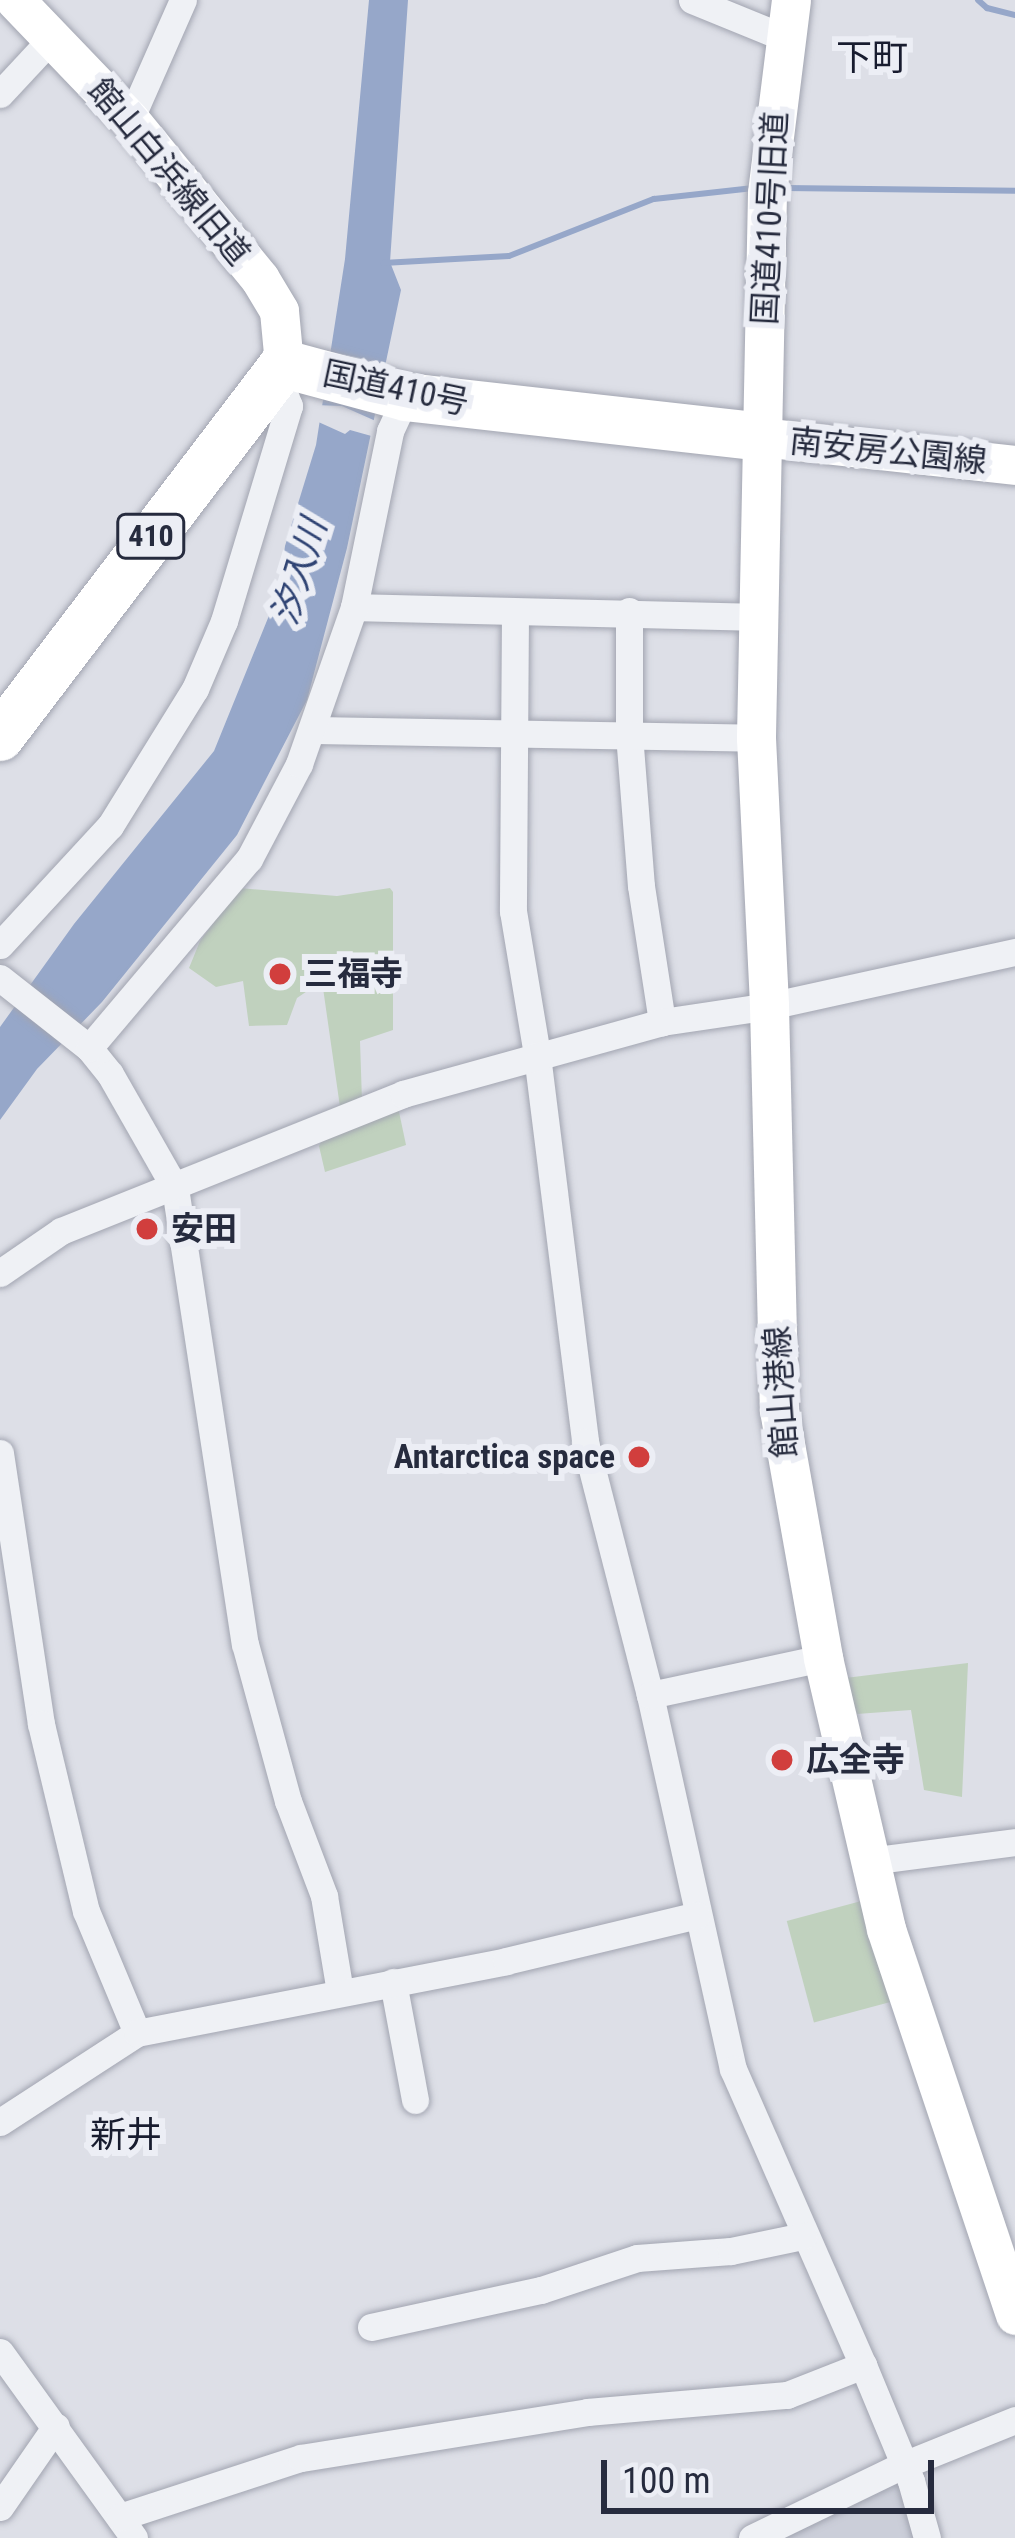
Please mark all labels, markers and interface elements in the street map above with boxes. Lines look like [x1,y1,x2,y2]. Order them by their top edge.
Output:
district label: 下町 [836,37,908,81]
street label: 館山白浜線旧道 [80,71,258,273]
street label: 国道410号旧道 [745,110,795,326]
street label: 国道410号 [320,353,472,423]
street label: 南安房公園線 [787,421,989,481]
road number: 410 [115,512,187,560]
water label: 汐入川 [264,514,336,630]
place label: 三福寺 [304,954,403,994]
marker: 三福寺 [267,961,293,987]
place label: 安田 [171,1209,237,1249]
marker: 安田 [134,1216,160,1242]
street label: 館山港線 [757,1325,805,1459]
place label: Antarctica space [394,1437,615,1477]
marker: Antarctica space [626,1444,652,1470]
place label: 広全寺 [806,1740,905,1780]
marker: 広全寺 [769,1747,795,1773]
district label: 新井 [90,2114,162,2158]
scale bar [607,2436,940,2510]
text: 100 m [622,2460,711,2502]

